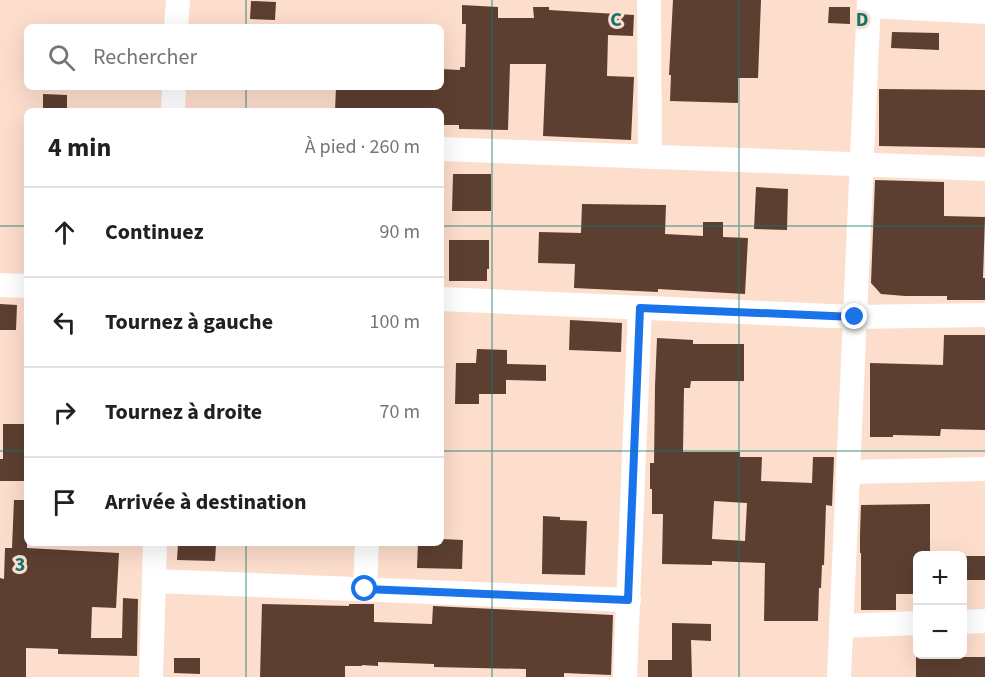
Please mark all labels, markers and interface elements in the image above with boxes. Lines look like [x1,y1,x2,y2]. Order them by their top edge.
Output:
text: C [610,6,622,34]
text: D [856,6,868,34]
search box [24,24,444,90]
icon: search [45,41,78,74]
text: Rechercher [93,41,197,73]
text: 4 min [48,129,111,166]
text: À pied · 260 m [305,133,420,161]
icon: ahead [48,216,81,249]
text: Continuez [105,216,204,248]
text: 90 m [380,218,420,246]
route end [841,303,867,329]
icon: left [48,306,81,339]
text: Tournez à gauche [105,306,273,338]
text: 100 m [370,308,420,336]
icon: right [48,396,81,429]
text: Tournez à droite [105,396,262,428]
text: 70 m [380,398,420,426]
icon: arrive [48,486,81,519]
text: Arrivée à destination [105,486,307,518]
text: 3 [15,551,25,579]
map controls [913,551,967,659]
button: + [913,551,967,605]
route start [351,575,377,601]
button: − [913,605,967,659]

